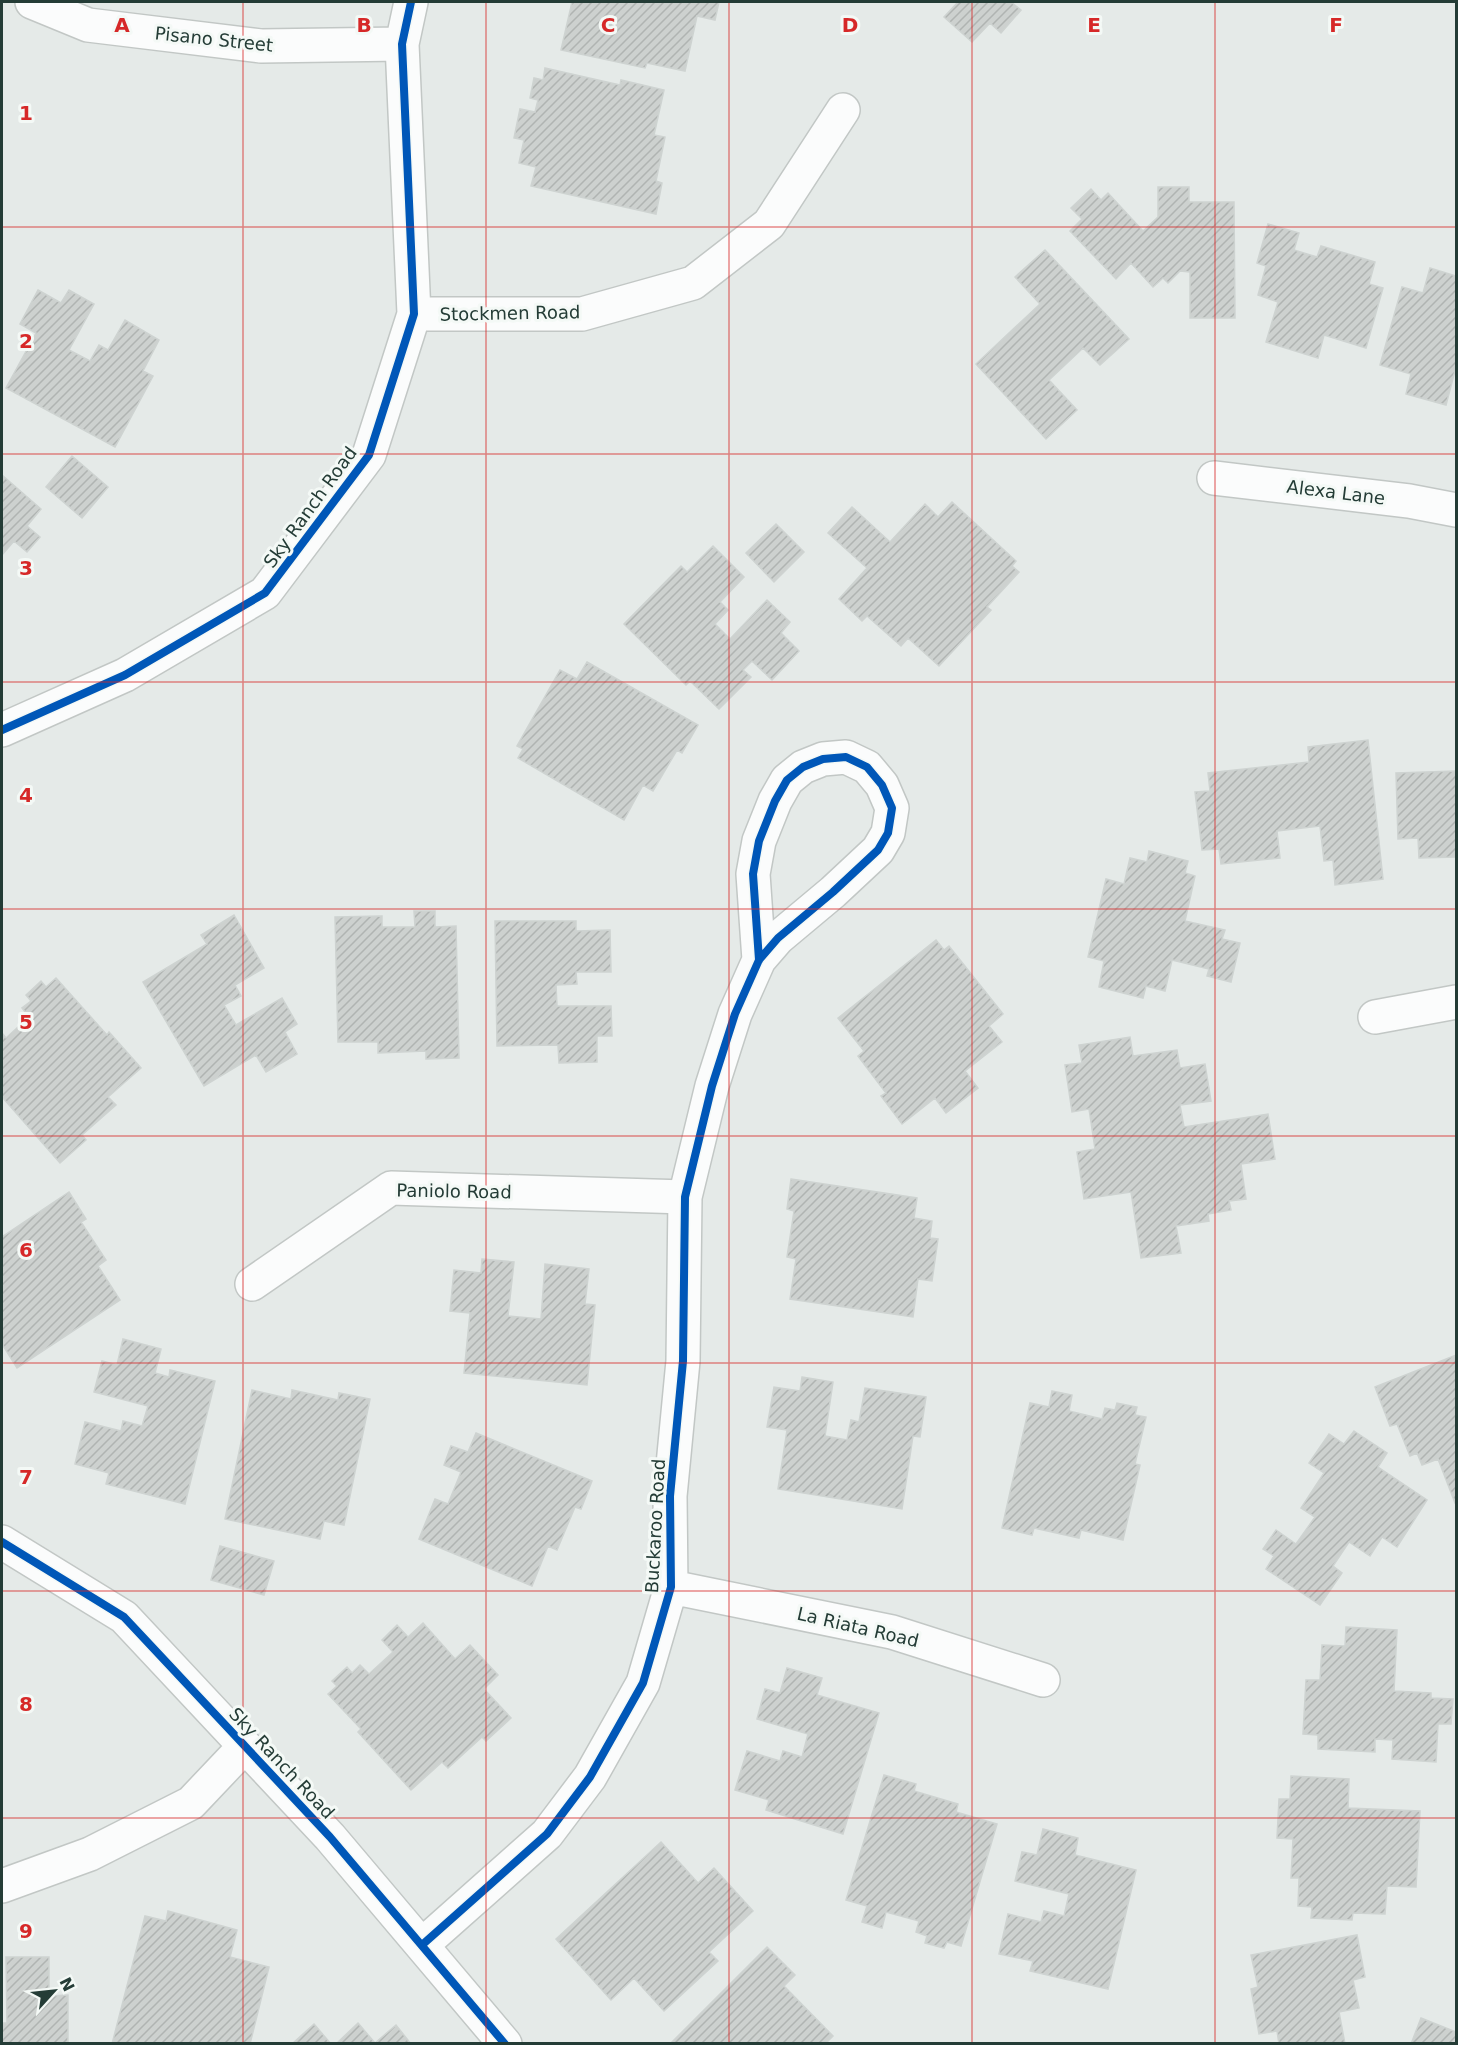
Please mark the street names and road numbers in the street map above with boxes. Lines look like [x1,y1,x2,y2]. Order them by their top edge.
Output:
street label: Pisano Street [154,22,274,56]
street label: Stockmen Road [439,301,581,325]
street label: Sky Ranch Road [259,442,361,572]
street label: Alexa Lane [1286,476,1386,508]
street label: Paniolo Road [396,1179,512,1203]
street label: Buckaroo Road [641,1458,669,1594]
street label: La Riata Road [795,1603,921,1651]
street label: Sky Ranch Road [225,1703,339,1823]

